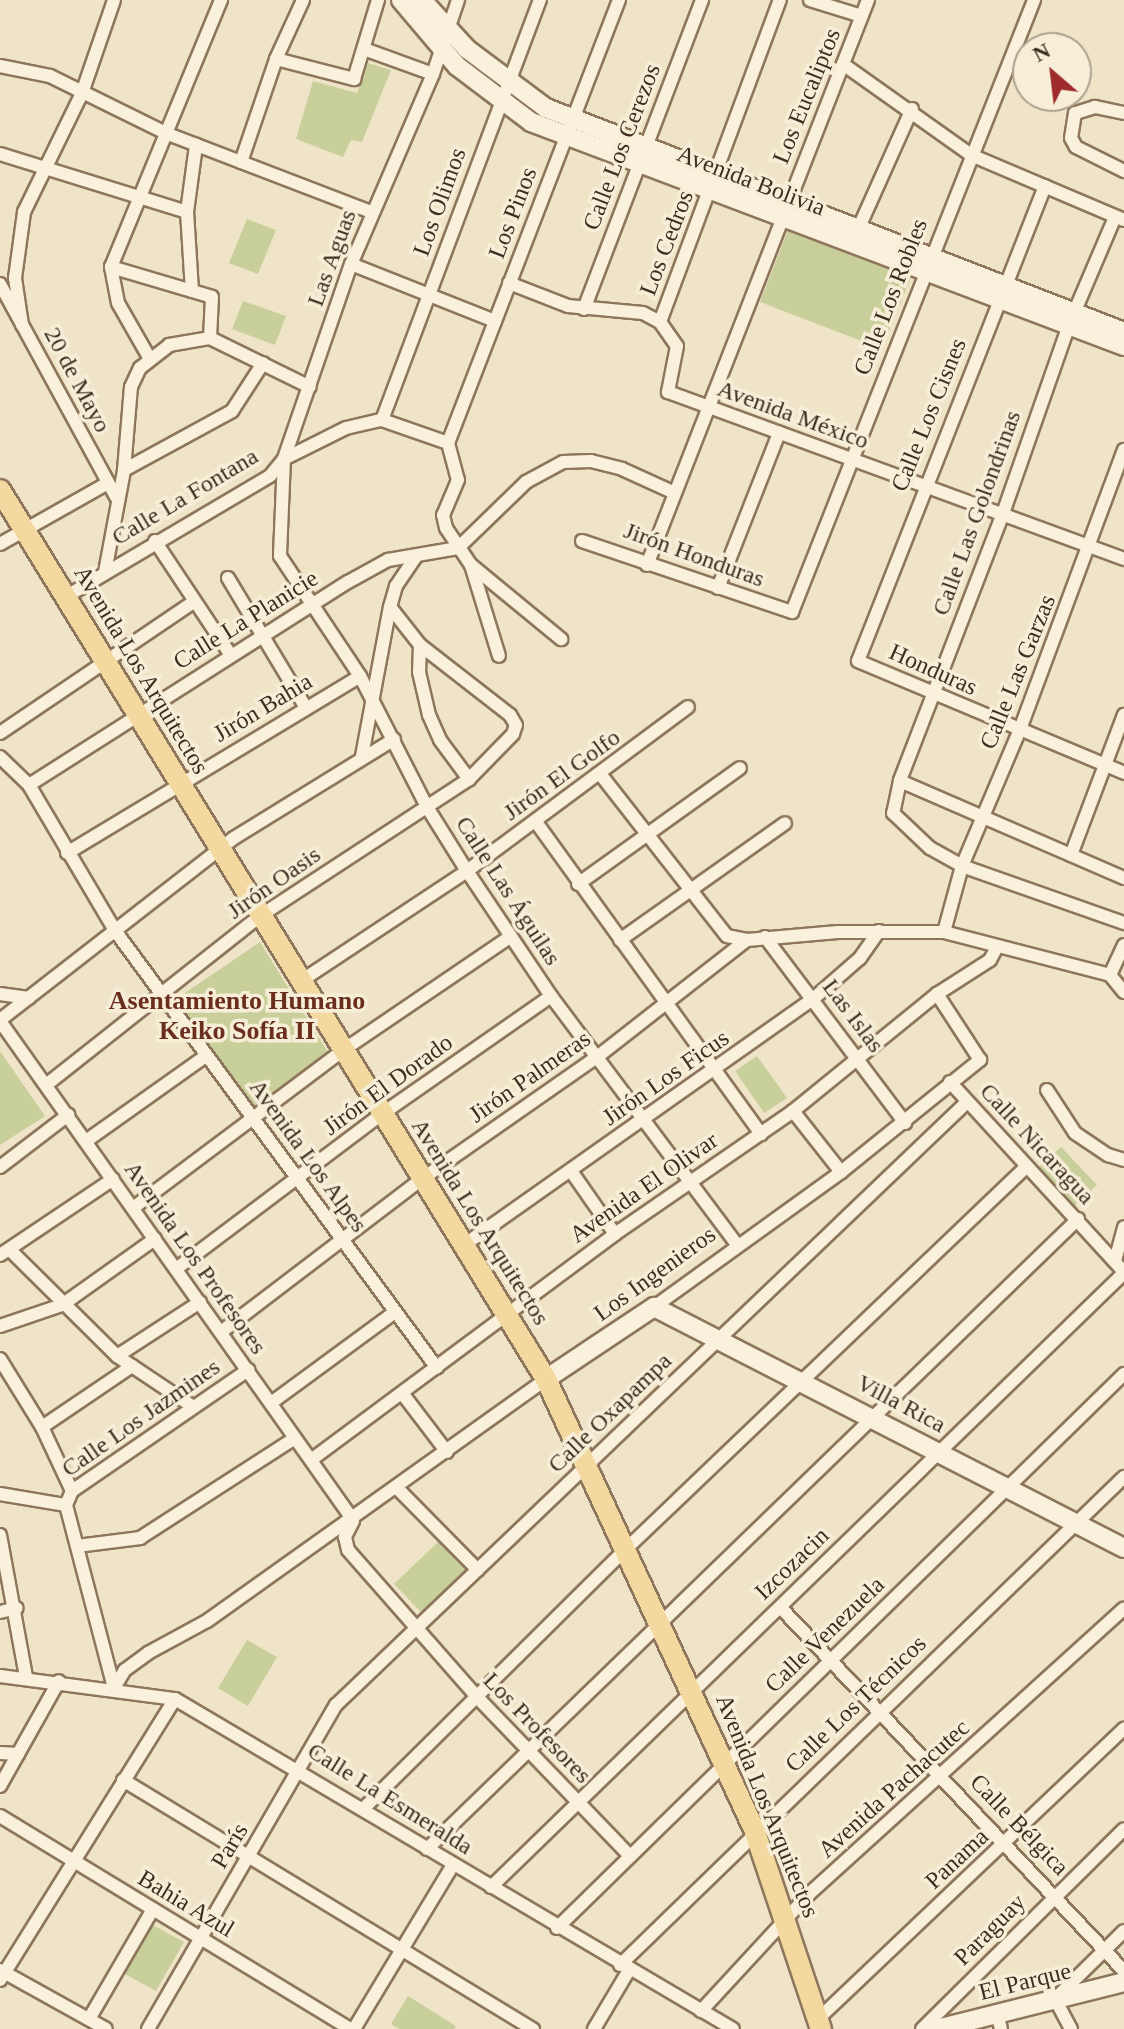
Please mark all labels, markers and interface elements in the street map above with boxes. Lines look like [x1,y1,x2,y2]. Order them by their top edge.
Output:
street label: Los Eucaliptos [767,24,847,168]
north arrow [1012,32,1092,112]
text: N [1029,37,1054,67]
street label: Calle Los Cerezos [577,60,667,234]
street label: Avenida Bolivia [673,140,829,222]
street label: Los Olimos [407,144,473,260]
street label: Los Pinos [482,163,544,263]
street label: Los Cedros [634,186,700,300]
street label: Las Aguas [301,205,363,311]
street label: Calle Los Robles [848,215,934,379]
street label: 20 de Mayo [37,323,117,437]
street label: Calle Los Cisnes [885,334,973,496]
street label: Avenida México [713,374,873,456]
street label: Calle Las Golondrinas [927,407,1027,619]
street label: Calle La Fontana [107,442,263,552]
street label: Jirón Honduras [620,516,768,594]
street label: Avenida Los Arquitectos [67,560,215,780]
street label: Calle La Planicie [168,564,324,676]
street label: Calle Las Garzas [974,591,1062,753]
street label: Honduras [885,638,981,702]
street label: Jirón Bahia [208,667,318,749]
street label: Jirón El Golfo [498,723,626,827]
street label: Calle Las Águilas [449,811,567,971]
street label: Jirón Oasis [222,840,326,926]
street label: Las Islas [816,974,890,1058]
district label: Asentamiento Humano Keiko Sofía II [109,985,365,1046]
street label: Jirón Palmeras [464,1024,596,1130]
street label: Jirón Los Ficus [597,1024,735,1132]
street label: Jirón El Dorado [318,1028,458,1142]
street label: Avenida Los Alpes [242,1073,374,1239]
street label: Calle Nicaragua [974,1077,1100,1211]
street label: Avenida Los Arquitectos [404,1113,556,1331]
street label: Avenida El Olivar [564,1126,724,1250]
street label: Avenida Los Profesores [118,1156,272,1360]
street label: Los Ingenieros [589,1220,721,1328]
street label: Calle Oxapampa [542,1347,678,1479]
street label: Calle Los Jazmines [56,1353,226,1483]
street label: Villa Rica [852,1369,950,1439]
street label: Izcozacin [749,1522,835,1606]
street label: Calle Venezuela [759,1571,891,1699]
street label: Calle Los Técnicos [779,1629,933,1779]
street label: Los Profesores [477,1666,597,1790]
street label: Avenida Los Arquitectos [709,1690,825,1922]
street label: Avenida Pachacutec [812,1714,976,1864]
street label: Calle La Esmeralda [302,1737,478,1861]
street label: Calle Bélgica [964,1768,1074,1882]
street label: París [205,1818,255,1874]
street label: Panama [919,1823,995,1895]
street label: Bahia Azul [132,1864,240,1944]
street label: Paraguay [948,1888,1032,1972]
street label: El Parque [976,1957,1074,2007]

